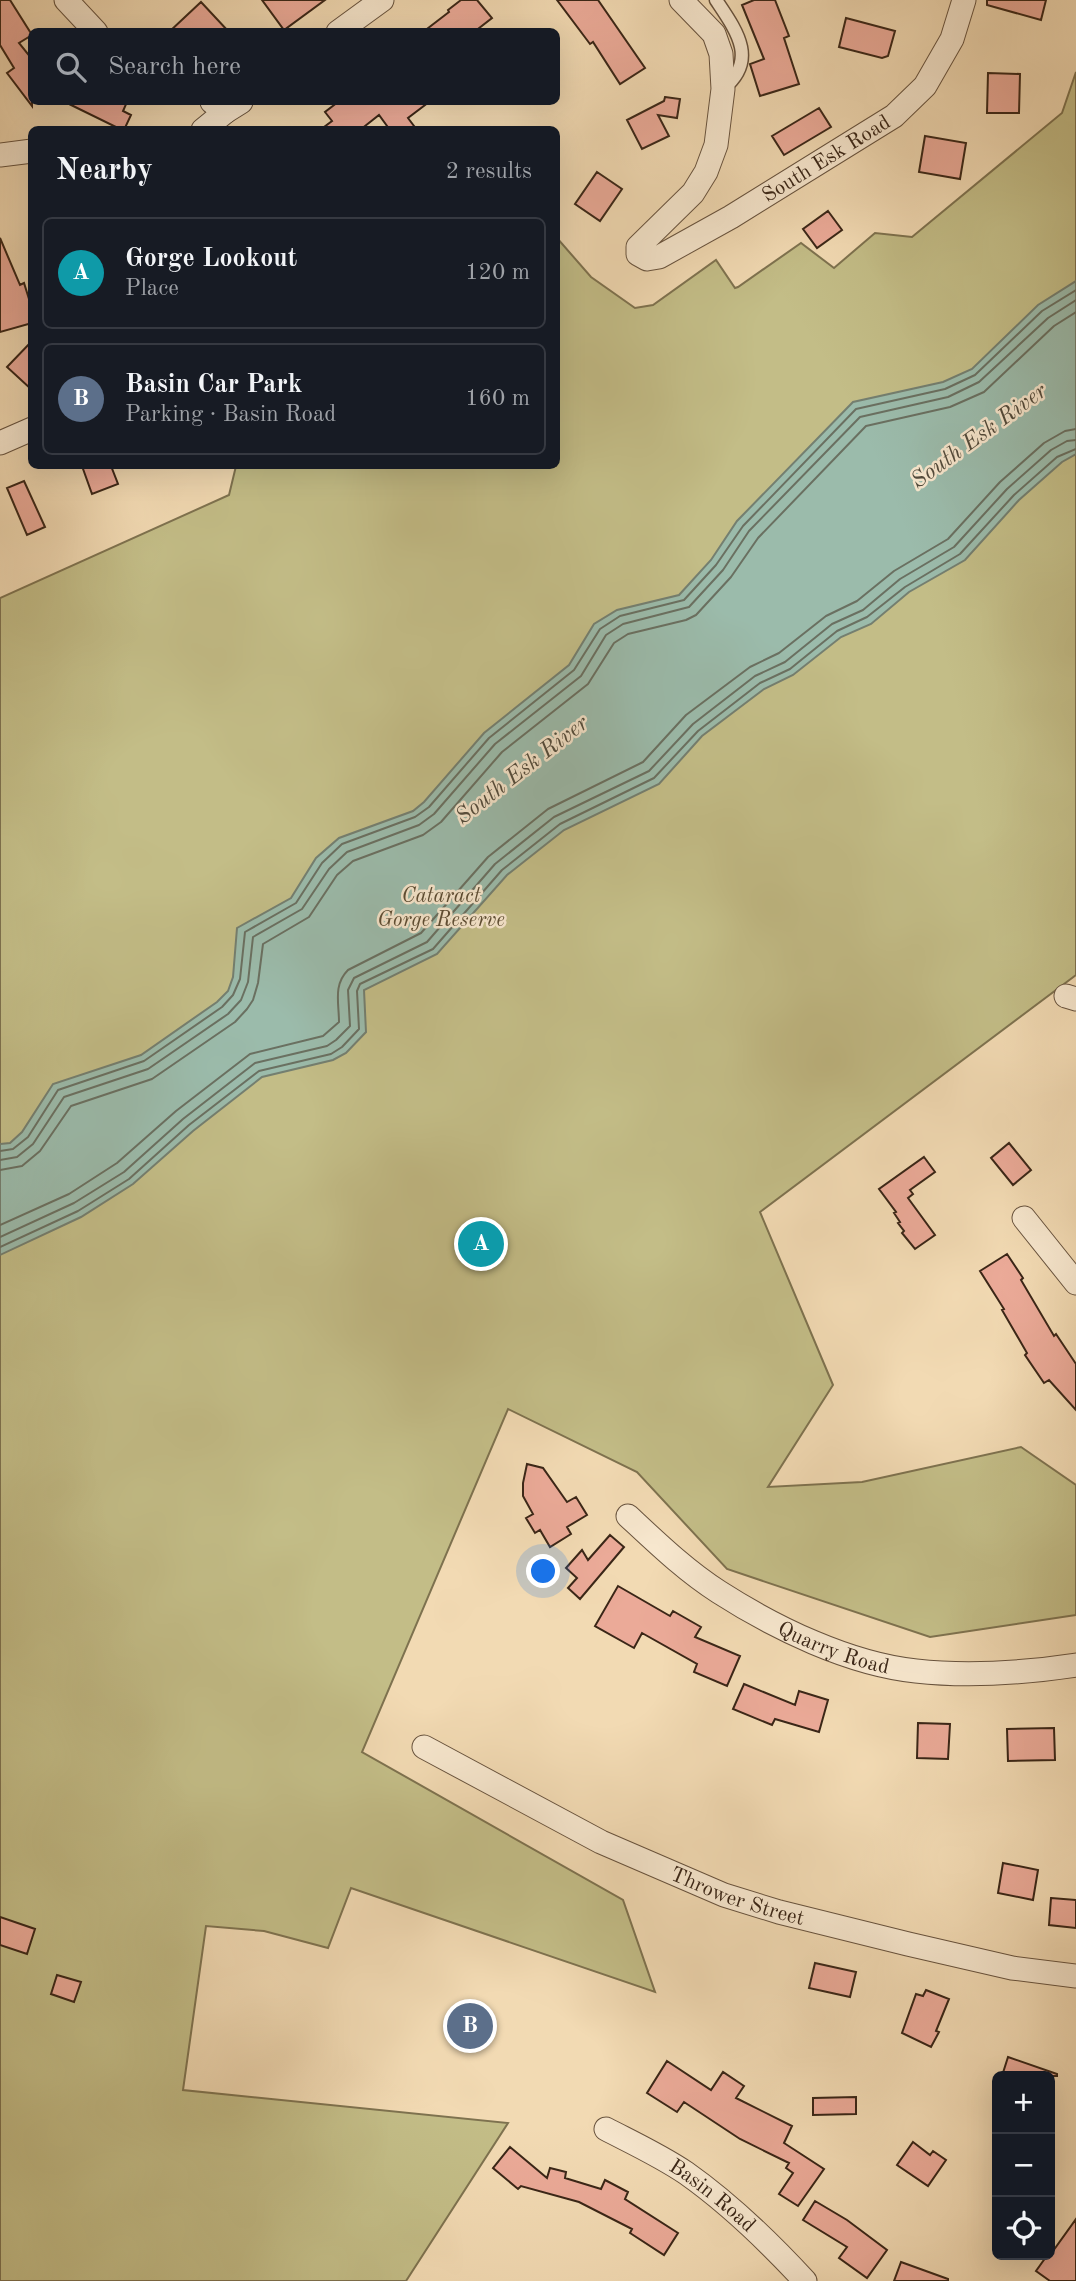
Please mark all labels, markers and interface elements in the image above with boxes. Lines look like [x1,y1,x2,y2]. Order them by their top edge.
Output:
search box [28,28,560,105]
icon: search [52,48,90,86]
text: Search here [108,54,241,80]
street label: South Esk Road [759,112,894,207]
text: Nearby [56,156,153,186]
text: 2 results [446,160,532,183]
text: Gorge Lookout [125,246,297,272]
text: A [72,261,90,284]
text: 120 m [465,261,530,284]
text: Place [125,277,179,300]
text: Basin Car Park [125,372,302,398]
water label: South Esk River [907,379,1052,493]
text: B [73,387,89,410]
text: 160 m [465,387,530,410]
text: Parking · Basin Road [125,403,336,426]
water label: South Esk River [451,711,594,829]
park label: Cataract Gorge Reserve [377,886,505,931]
pin: A [458,1218,504,1270]
your location [526,1554,560,1588]
street label: Quarry Road [774,1619,891,1679]
street label: Thrower Street [667,1864,806,1930]
pin: B [447,2000,493,2052]
map controls [992,2071,1055,2260]
button: + [992,2071,1055,2134]
button: − [992,2134,1055,2197]
street label: Basin Road [665,2156,759,2237]
button: locate [992,2197,1055,2260]

